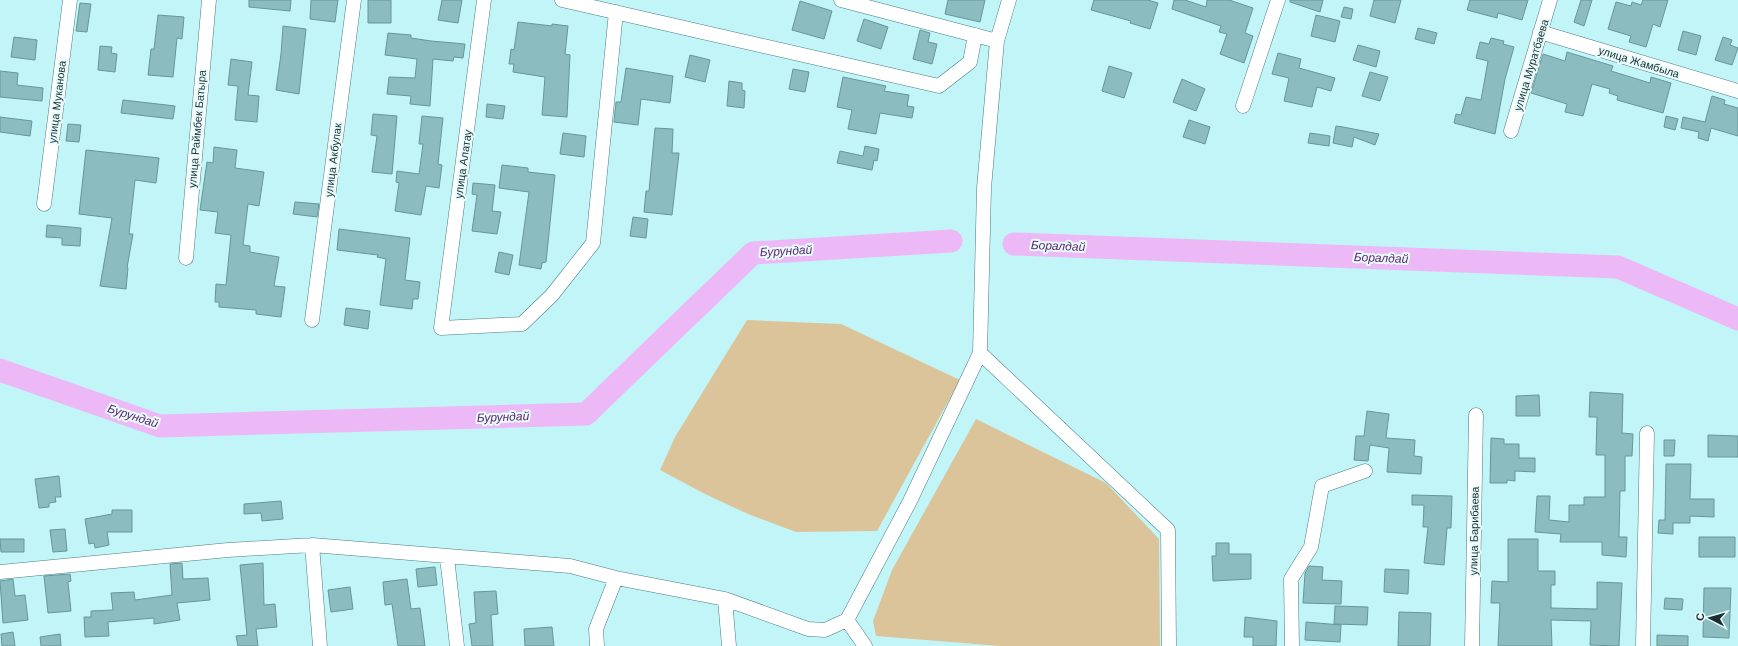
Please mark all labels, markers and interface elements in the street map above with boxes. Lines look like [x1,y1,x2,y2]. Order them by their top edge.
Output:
street label: улица Муратбаева [1511,17,1551,112]
street label: улица Жамбыла [1597,44,1682,80]
street label: улица Муканова [46,59,68,144]
street label: улица Раймбек Батыра [186,69,208,189]
street label: улица Акбулак [323,122,344,198]
street label: улица Алатау [452,128,474,199]
water label: Боралдай [1031,238,1086,254]
water label: Бурундай [759,243,813,259]
water label: Боралдай [1354,250,1409,266]
water label: Бурундай [106,401,160,431]
water label: Бурундай [477,409,530,425]
street label: улица Барибаева [1467,486,1481,576]
north arrow [1690,598,1730,638]
text: С [1694,612,1706,622]

